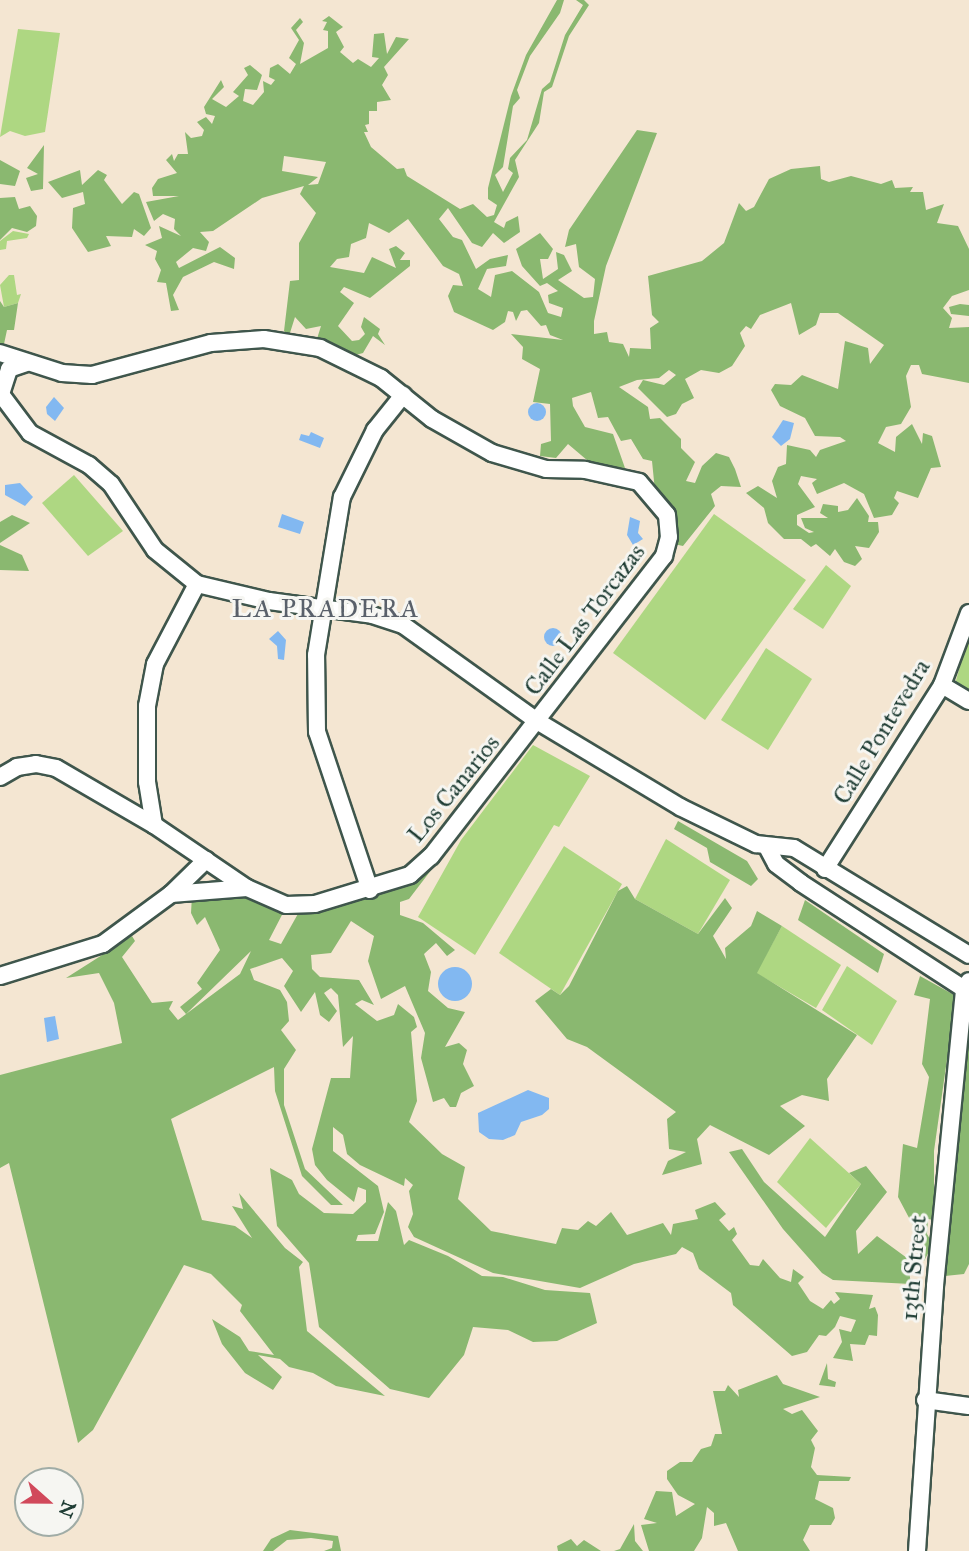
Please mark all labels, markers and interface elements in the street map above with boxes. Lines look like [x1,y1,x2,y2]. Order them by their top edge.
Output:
street label: Calle Las Torcazas [519,539,651,701]
district label: LA PRADERA [233,593,419,625]
street label: Calle Pontevedra [828,654,936,810]
street label: Los Canarios [402,729,506,849]
street label: 13th Street [895,1214,933,1322]
north arrow [14,1467,84,1537]
text: N [54,1497,81,1521]

